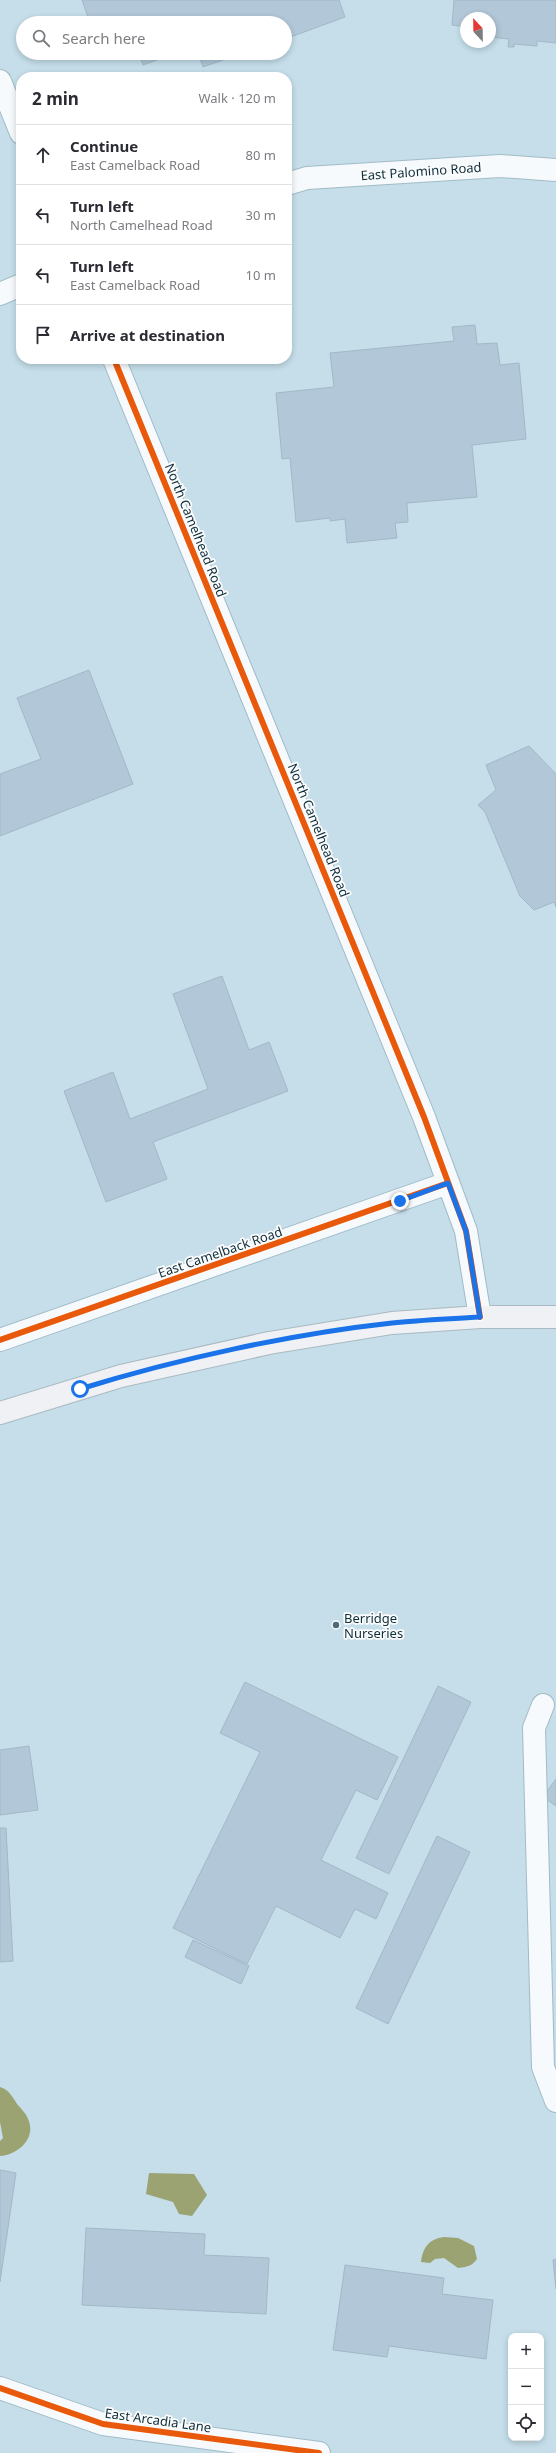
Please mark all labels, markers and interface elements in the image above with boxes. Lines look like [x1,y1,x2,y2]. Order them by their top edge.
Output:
north arrow [460,12,496,48]
search box [16,16,292,60]
icon: search [30,27,52,49]
text: Search here [62,28,145,48]
text: 2 min [32,87,79,110]
text: Walk · 120 m [198,89,276,107]
text: Continue [70,136,138,156]
icon: ahead [32,144,54,166]
text: 80 m [246,146,276,164]
text: East Camelback Road [70,156,200,174]
street label: East Palomino Road [360,158,482,184]
text: Turn left [70,196,134,216]
icon: left [32,204,54,226]
text: 30 m [246,206,276,224]
text: North Camelhead Road [70,216,213,234]
text: Turn left [70,256,134,276]
icon: left [32,264,54,286]
text: 10 m [246,266,276,284]
text: East Camelback Road [70,276,200,294]
icon: arrive [32,324,54,346]
text: Arrive at destination [70,325,225,345]
street label: North Camelhead Road [161,460,231,600]
street label: North Camelhead Road [284,760,354,900]
route end [391,1192,409,1210]
street label: East Camelback Road [155,1222,285,1282]
route start [71,1380,89,1398]
place label: Berridge Nurseries [344,1609,403,1642]
marker: Berridge Nurseries [331,1620,341,1630]
map controls [508,2333,544,2441]
button: + [508,2333,544,2369]
button: − [508,2369,544,2405]
street label: East Arcadia Lane [104,2404,212,2436]
button: locate [508,2405,544,2441]

